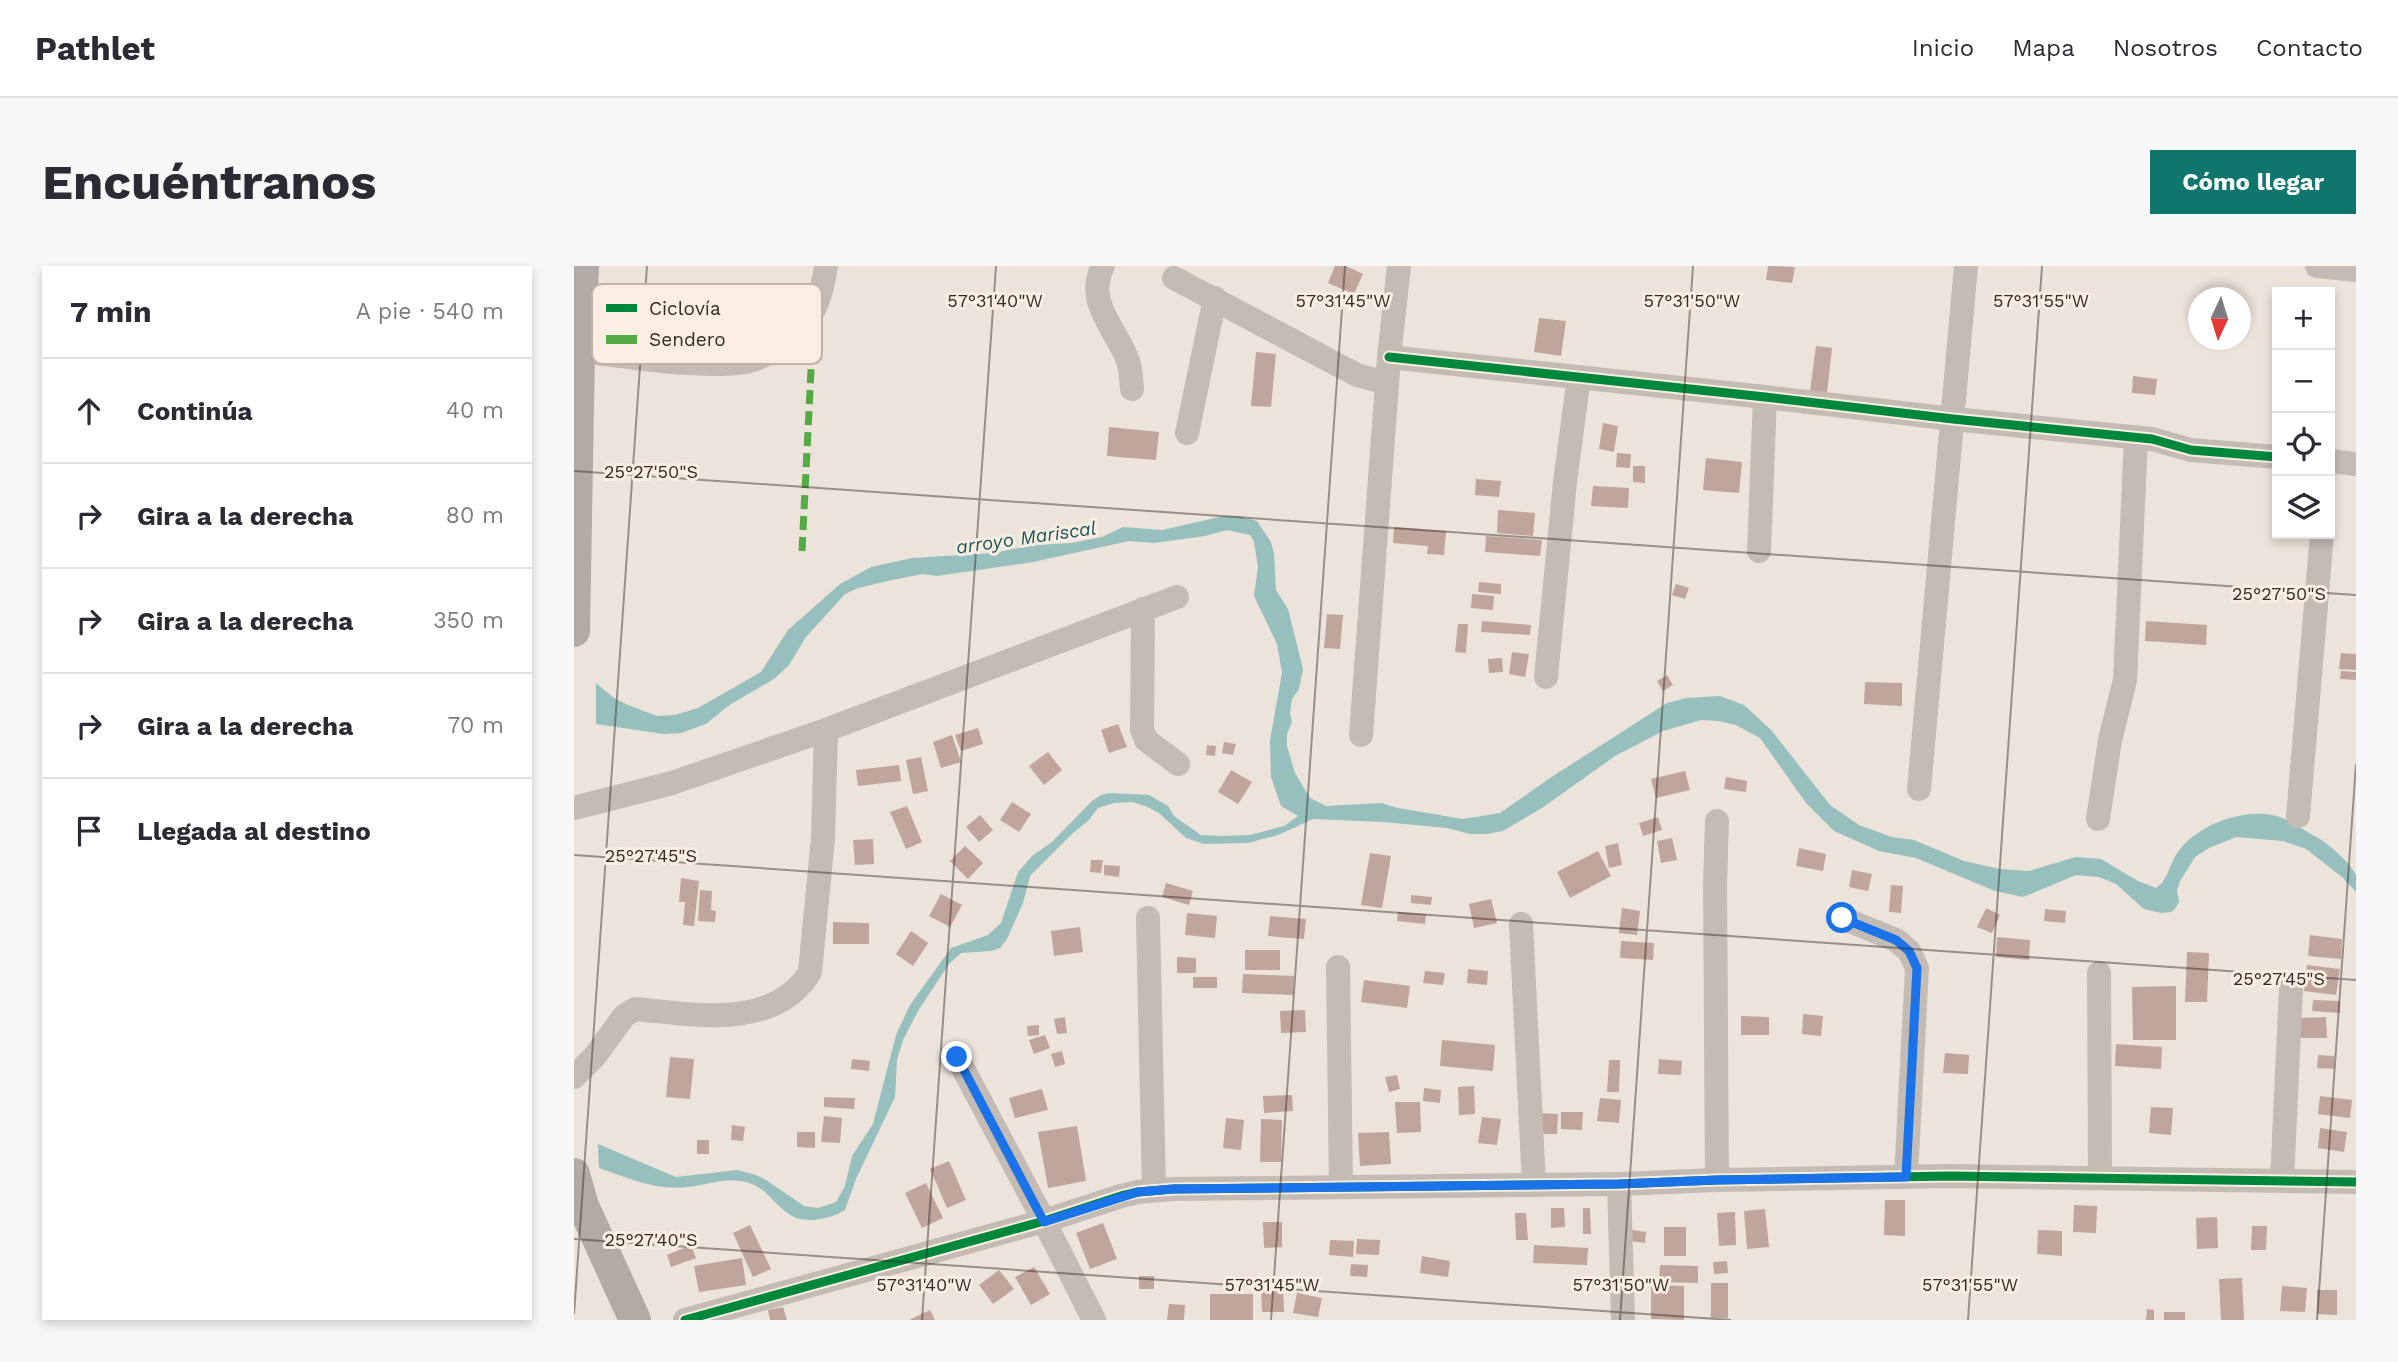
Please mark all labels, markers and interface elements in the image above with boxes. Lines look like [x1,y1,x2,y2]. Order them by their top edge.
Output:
text: Pathlet [35,29,155,68]
text: Inicio [1912,34,1974,62]
text: Mapa [2012,34,2075,62]
text: Nosotros [2113,34,2218,62]
text: Contacto [2256,34,2363,62]
button: Cómo llegar [2150,150,2356,214]
text: Encuéntranos [42,153,376,211]
legend [592,284,822,364]
north arrow [2188,287,2251,350]
map controls [2272,287,2335,539]
button: + [2272,287,2335,350]
text: 57°31'40"W [947,290,1043,311]
text: 57°31'45"W [1296,290,1390,311]
text: 57°31'50"W [1644,290,1740,311]
text: 57°31'55"W [1993,290,2089,311]
text: 7 min [70,294,152,329]
text: Ciclovía [649,297,721,320]
text: A pie · 540 m [356,298,504,325]
text: Sendero [649,328,726,351]
button: − [2272,350,2335,413]
icon: ahead [70,392,108,430]
text: Continúa [137,396,253,426]
text: 40 m [446,397,504,424]
button: locate [2272,413,2335,476]
text: 25°27'50"S [604,461,698,482]
button: layers [2272,476,2335,539]
icon: right [70,497,108,535]
text: Gira a la derecha [137,501,353,531]
text: 80 m [446,502,504,529]
water label: arroyo Mariscal [954,516,1098,559]
text: 25°27'50"S [2232,583,2326,604]
icon: right [70,602,108,640]
text: Gira a la derecha [137,606,353,636]
text: 350 m [433,607,504,634]
icon: right [70,707,108,745]
text: Gira a la derecha [137,711,353,741]
text: 70 m [447,712,504,739]
icon: arrive [70,812,108,850]
text: Llegada al destino [137,816,371,846]
text: 25°27'45"S [605,845,697,866]
route start [1826,902,1857,933]
text: 25°27'45"S [2233,968,2325,989]
route end [941,1041,972,1072]
text: 25°27'40"S [604,1229,698,1250]
text: 57°31'40"W [876,1274,972,1295]
text: 57°31'45"W [1225,1274,1319,1295]
text: 57°31'50"W [1573,1274,1669,1295]
text: 57°31'55"W [1922,1274,2018,1295]

